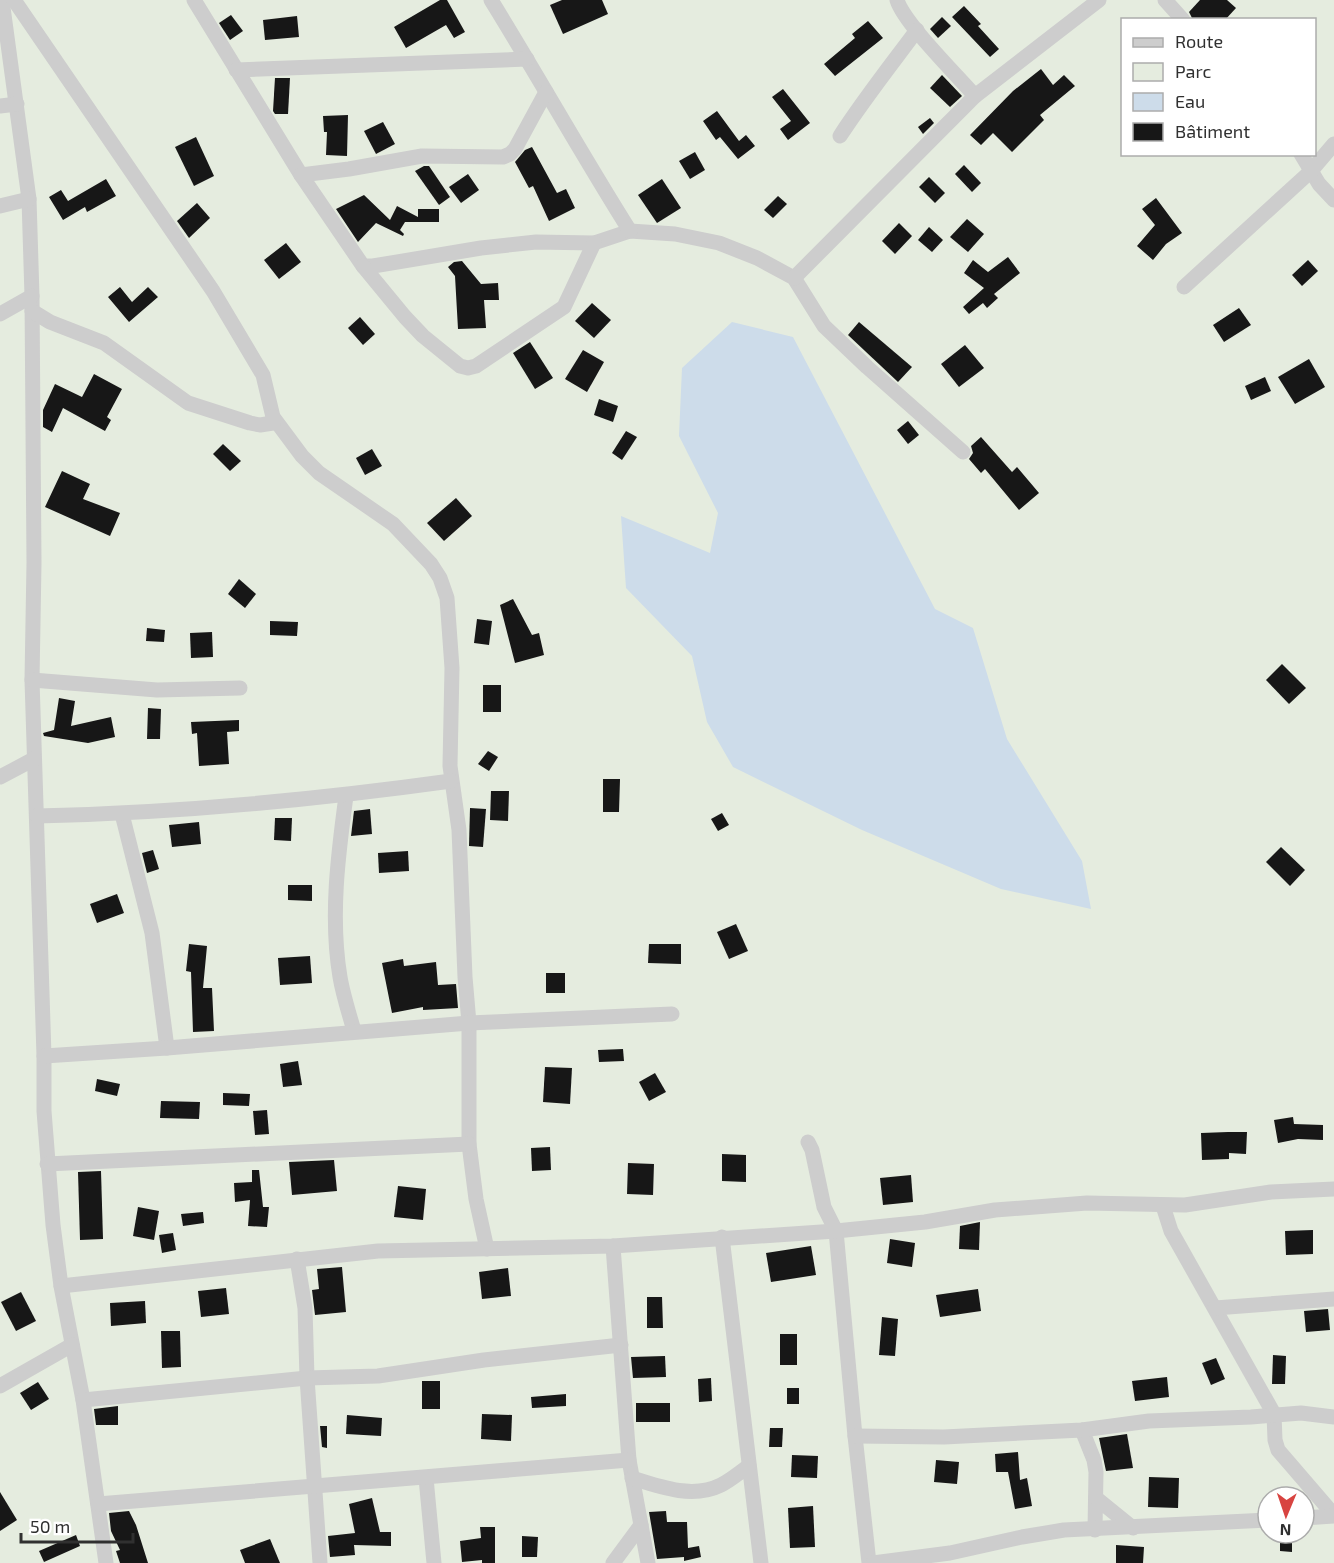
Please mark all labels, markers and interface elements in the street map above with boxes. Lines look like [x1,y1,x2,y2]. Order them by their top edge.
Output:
legend [1121,18,1316,156]
text: Route [1175,30,1223,52]
text: Parc [1175,60,1211,82]
text: Eau [1175,90,1205,112]
text: Bâtiment [1175,120,1250,142]
north arrow [1256,1485,1316,1545]
scale bar [21,1506,134,1544]
text: 50 m [30,1515,70,1537]
text: N [1279,1521,1292,1540]

